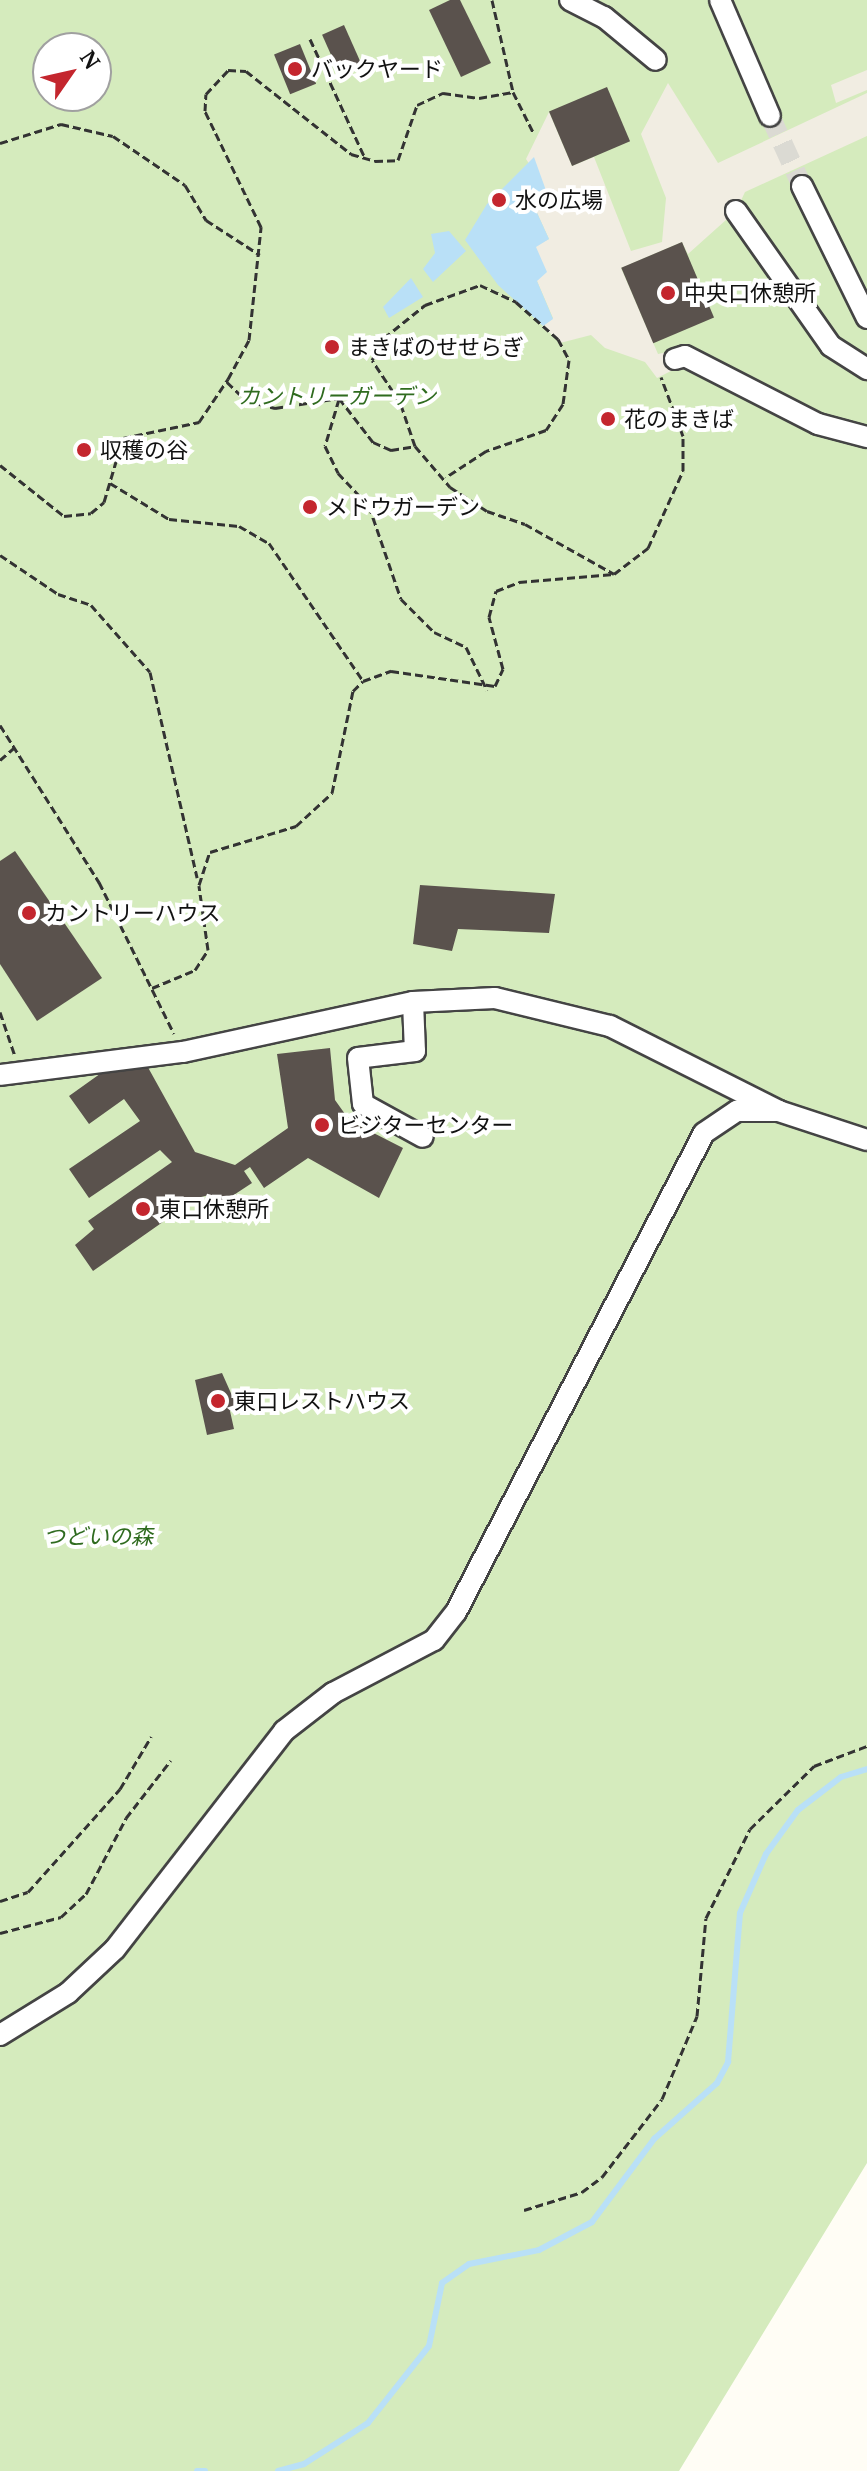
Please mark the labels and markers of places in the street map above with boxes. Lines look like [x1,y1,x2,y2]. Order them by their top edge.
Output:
place label: バックヤード [311,56,443,82]
marker: バックヤード [286,60,304,78]
place label: 水の広場 [515,187,603,213]
marker: 水の広場 [490,191,508,209]
place label: 中央口休憩所 [684,280,816,306]
marker: 中央口休憩所 [659,284,677,302]
place label: まきばのせせらぎ [348,334,524,360]
marker: まきばのせせらぎ [323,338,341,356]
place label: 花のまきば [624,406,734,432]
marker: 花のまきば [599,410,617,428]
place label: 収穫の谷 [100,437,188,463]
marker: 収穫の谷 [75,441,93,459]
place label: メドウガーデン [326,494,480,520]
marker: メドウガーデン [301,498,319,516]
place label: カントリーハウス [45,900,221,926]
marker: カントリーハウス [20,904,38,922]
place label: ビジターセンター [338,1112,514,1138]
marker: ビジターセンター [313,1116,331,1134]
place label: 東口休憩所 [159,1196,269,1222]
marker: 東口休憩所 [134,1200,152,1218]
place label: 東口レストハウス [234,1388,410,1414]
marker: 東口レストハウス [209,1392,227,1410]

